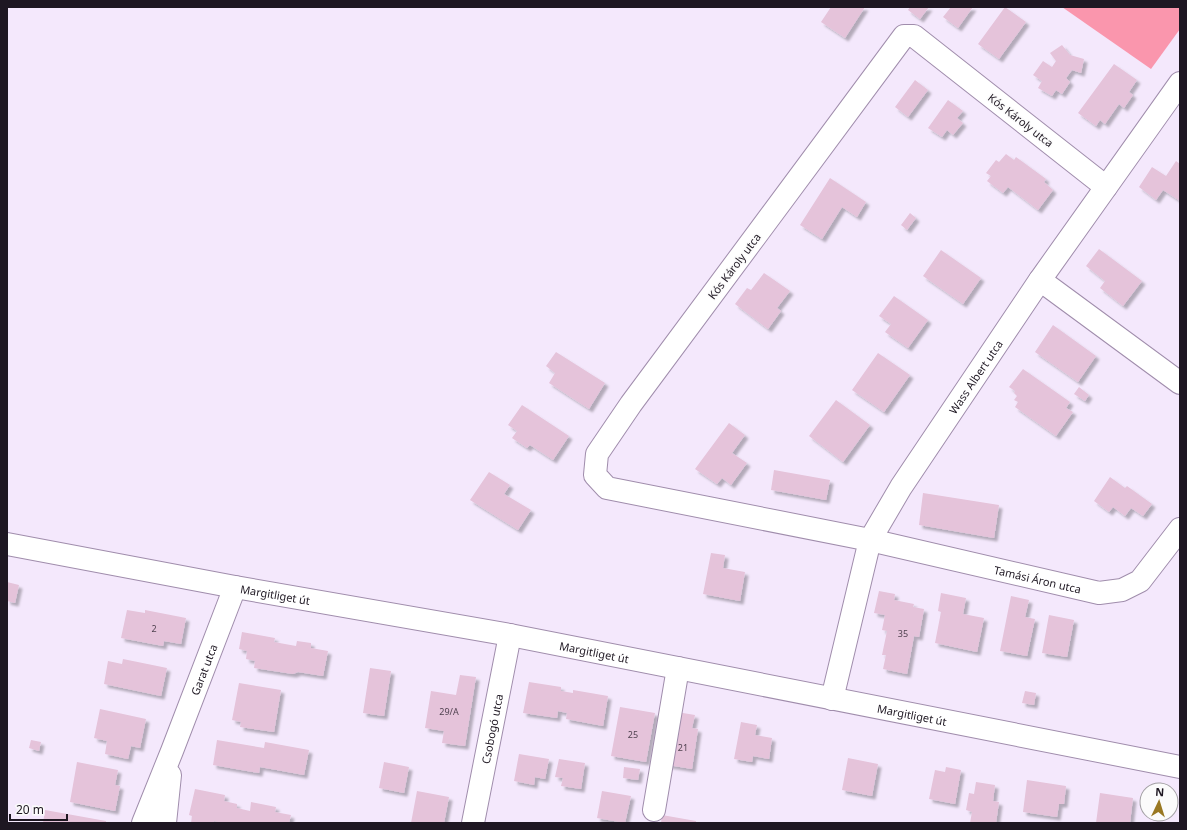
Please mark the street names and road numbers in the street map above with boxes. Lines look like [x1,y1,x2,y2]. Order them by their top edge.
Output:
street label: Kós Károly utca [985,90,1057,150]
street label: Kós Károly utca [704,230,764,302]
street label: Wass Albert utca [945,337,1005,416]
street label: Tamási Áron utca [993,562,1083,596]
street label: Margitliget út [239,581,311,607]
street label: Margitliget út [558,637,630,666]
street label: Garat utca [187,642,220,697]
street label: Csobogó utca [477,693,506,765]
street label: Margitliget út [876,700,948,728]

